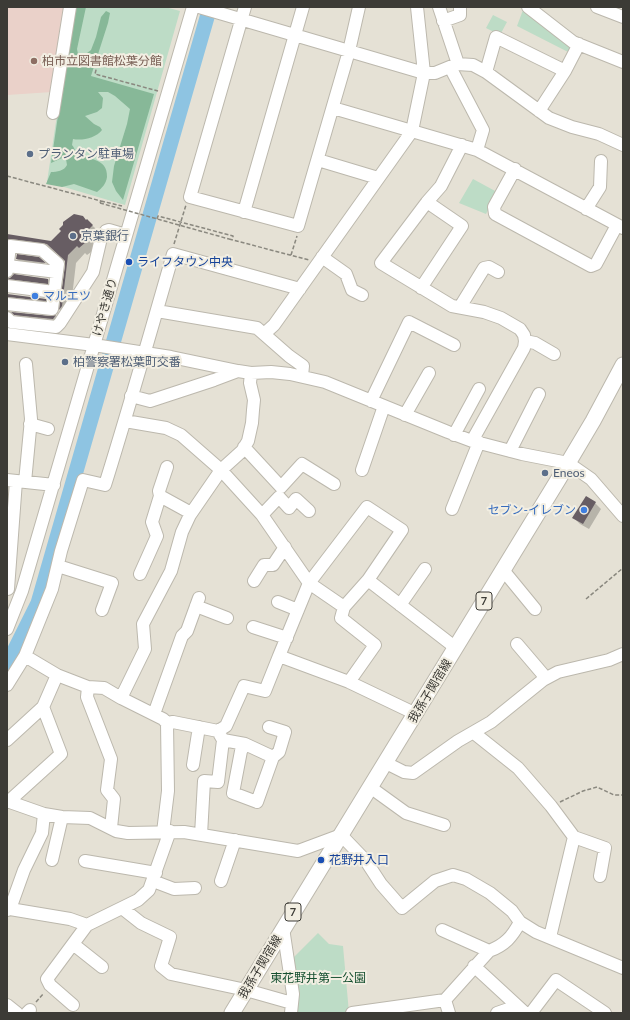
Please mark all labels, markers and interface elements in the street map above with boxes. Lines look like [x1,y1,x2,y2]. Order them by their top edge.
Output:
place label: 柏市立図書館松葉分館 [42,54,162,68]
marker: 柏市立図書館松葉分館 [29,56,39,66]
place label: プランタン駐車場 [38,147,134,161]
marker: プランタン駐車場 [25,149,35,159]
place label: 京葉銀行 [81,229,129,243]
marker: 京葉銀行 [68,231,78,241]
place label: ライフタウン中央 [137,255,233,269]
marker: ライフタウン中央 [124,257,134,267]
street label: けやき通り [90,276,120,338]
place label: マルエツ [43,289,91,303]
marker: マルエツ [30,291,40,301]
place label: 柏警察署松葉町交番 [73,355,181,369]
marker: 柏警察署松葉町交番 [60,357,70,367]
place label: Eneos [553,466,585,480]
marker: Eneos [540,468,550,478]
place label: セブン-イレブン [488,503,576,517]
marker: セブン-イレブン [579,505,589,515]
road number: 7 [476,592,492,610]
street label: 我孫子関宿線 [405,656,455,726]
place label: 花野井入口 [329,853,389,867]
marker: 花野井入口 [316,855,326,865]
road number: 7 [285,903,301,921]
street label: 我孫子関宿線 [235,932,285,1002]
park label: 東花野井第一公園 [270,971,366,985]

